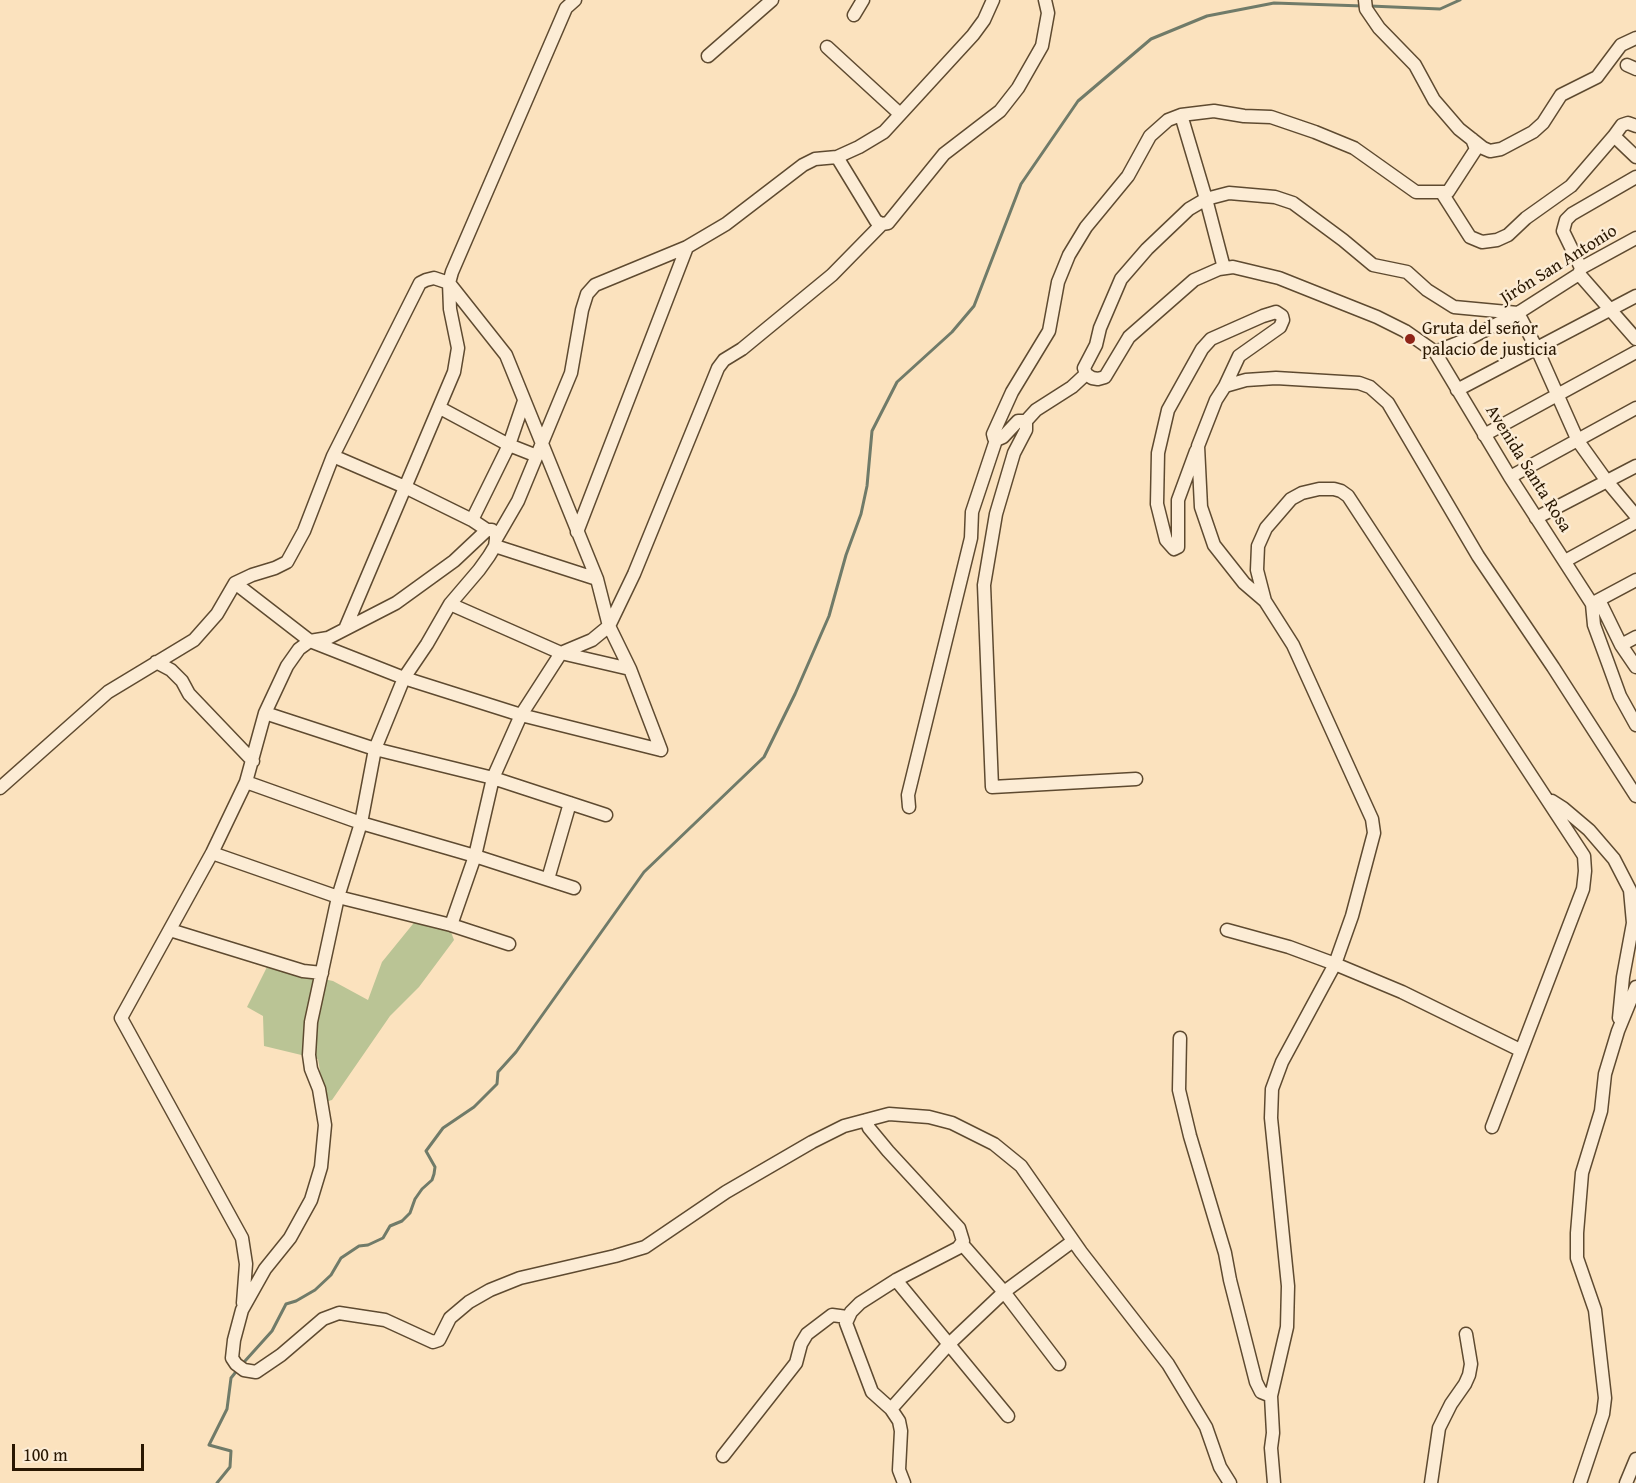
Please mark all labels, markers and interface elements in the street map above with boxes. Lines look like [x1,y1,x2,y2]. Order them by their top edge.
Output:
street label: Jirón San Antonio [1497,220,1621,310]
place label: Gruta del señor palacio de justicia [1422,318,1557,360]
marker: Gruta del señor palacio de justicia [1403,332,1417,346]
street label: Avenida Santa Rosa [1480,402,1576,536]
scale bar [15,1432,147,1470]
text: 100 m [23,1441,68,1468]

